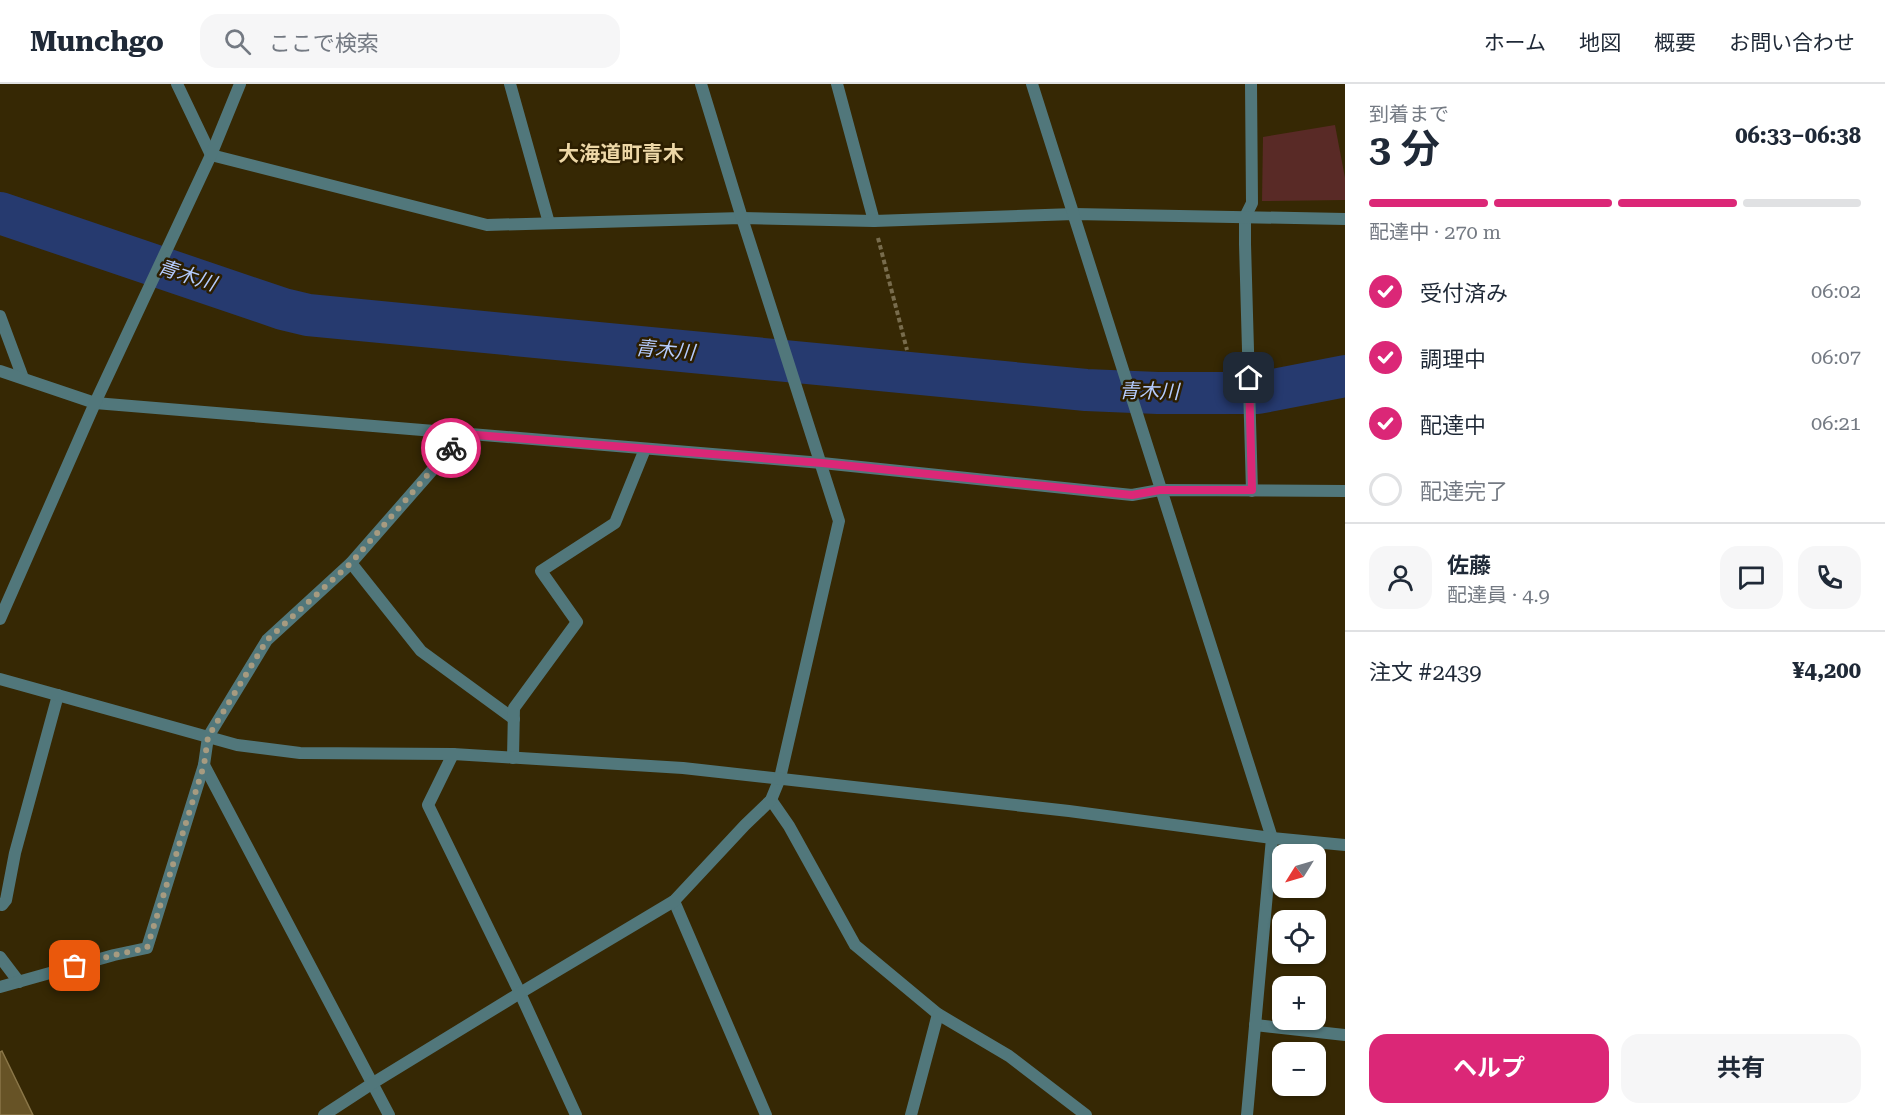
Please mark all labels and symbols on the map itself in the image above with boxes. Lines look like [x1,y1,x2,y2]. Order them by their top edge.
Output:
district label: 大海道町青木 [558,142,684,166]
water label: 青木川 [155,254,221,296]
water label: 青木川 [634,335,698,365]
pin [1223,352,1274,403]
water label: 青木川 [1119,378,1181,404]
courier [421,418,481,478]
north arrow [1272,844,1326,898]
pin [49,940,100,991]

